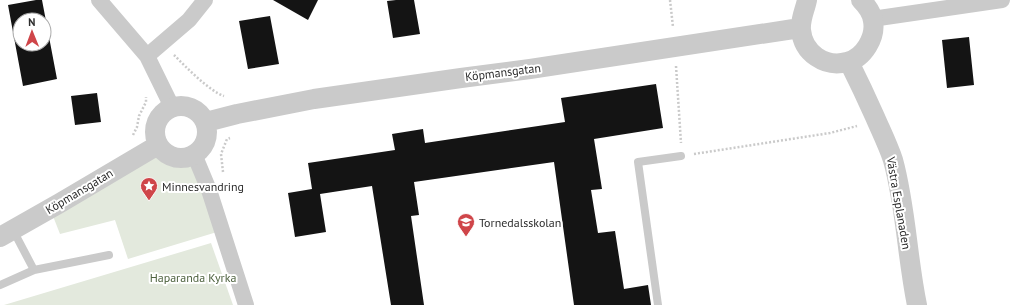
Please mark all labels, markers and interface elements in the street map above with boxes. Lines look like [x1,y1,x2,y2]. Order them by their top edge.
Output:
north arrow [12,12,52,52]
text: N [28,15,36,29]
street label: Köpmansgatan [464,60,542,84]
street label: Västra Esplanaden [883,155,915,250]
street label: Köpmansgatan [43,165,115,217]
place icon: Minnesvandring [139,176,159,201]
place label: Minnesvandring [162,179,244,194]
school or university icon: Tornedalsskolan [456,212,476,237]
place label: Tornedalsskolan [479,215,561,230]
park label: Haparanda Kyrka [150,270,236,285]

